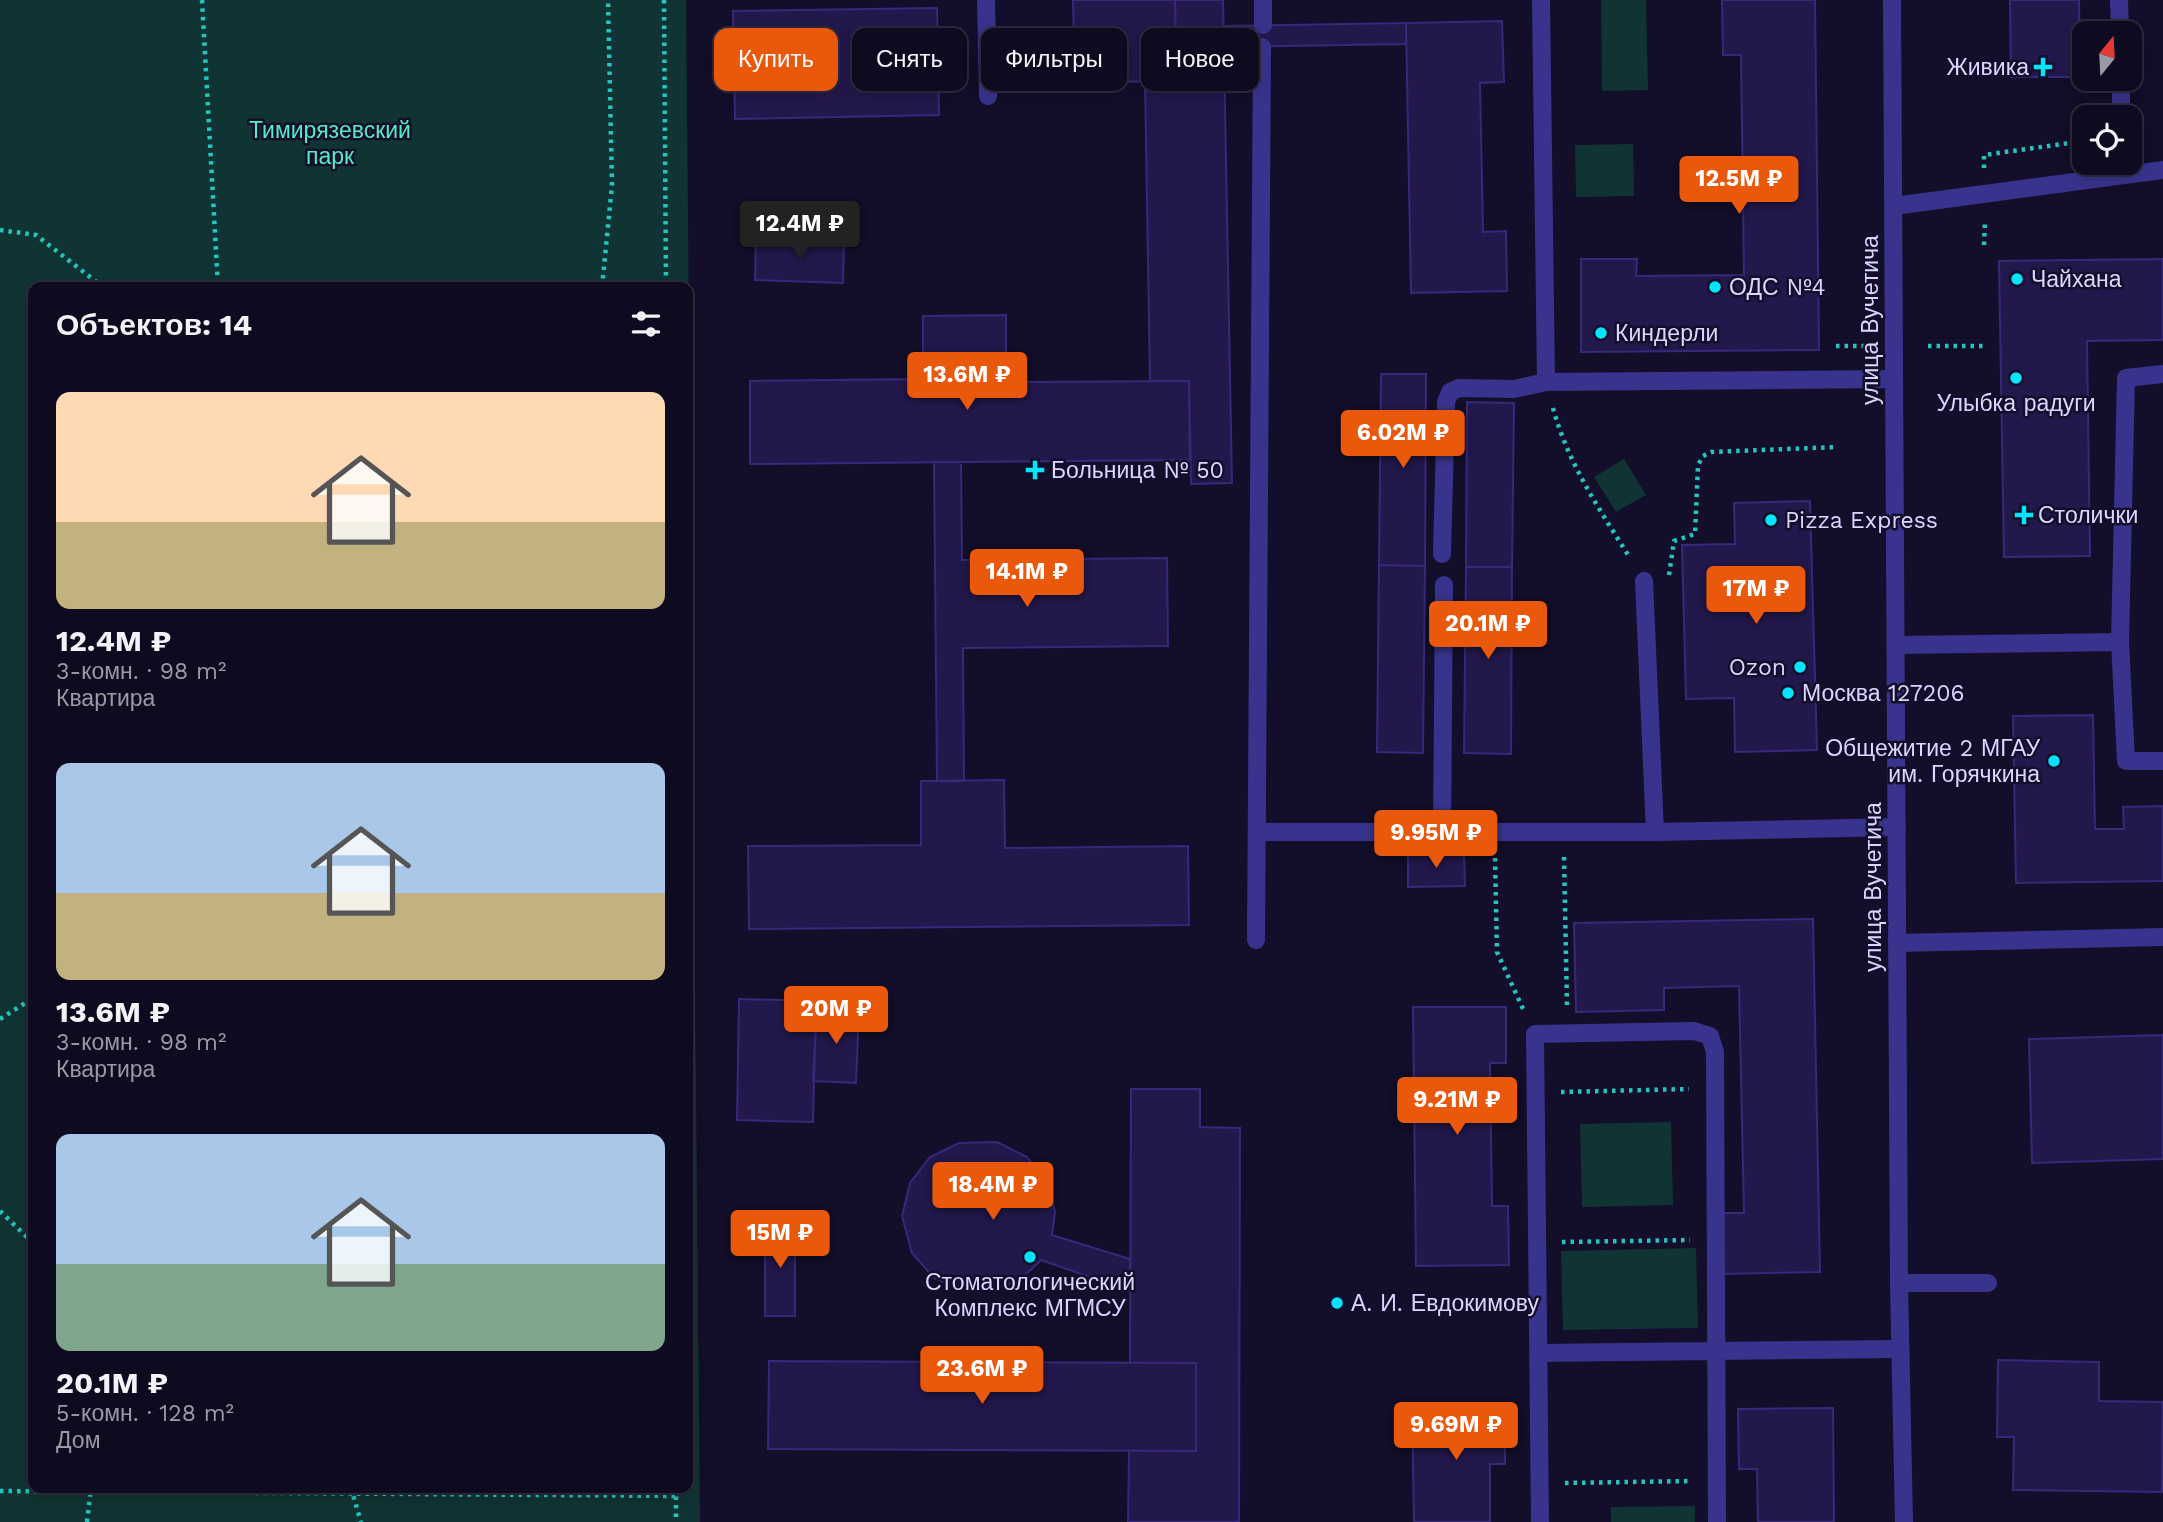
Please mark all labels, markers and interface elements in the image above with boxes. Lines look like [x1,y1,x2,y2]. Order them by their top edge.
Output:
north arrow [2072,21,2142,91]
map controls [2072,21,2142,175]
chip: Купить [714,28,838,91]
chip: Снять [852,28,967,91]
chip: Фильтры [981,28,1127,91]
chip: Новое [1141,28,1259,91]
place label: Живика [1946,54,2029,81]
marker: Живика [2035,59,2051,75]
button: locate [2072,105,2142,175]
park label: Тимирязевский парк [249,117,411,170]
pin: 12.5M ₽ [1674,156,1804,216]
text: 12.5M ₽ [1695,165,1783,192]
pin: 12.4M ₽ [735,202,865,261]
text: 12.4M ₽ [756,210,844,237]
street label: улица Вучетича [1857,235,1884,405]
place label: Чайхана [2031,266,2122,293]
marker: Чайхана [2009,271,2025,287]
place label: ОДС №4 [1729,274,1826,301]
marker: ОДС №4 [1707,279,1723,295]
icon: filters [627,305,665,343]
text: Объектов: 14 [56,307,252,342]
place label: Киндерли [1615,320,1718,347]
marker: Киндерли [1593,325,1609,341]
pin: 13.6M ₽ [902,352,1032,412]
text: 13.6M ₽ [923,361,1011,388]
marker: Улыбка радуги [2008,370,2024,386]
place label: Улыбка радуги [1936,390,2096,417]
pin: 6.02M ₽ [1338,410,1468,470]
text: 6.02M ₽ [1357,419,1449,446]
icon: home [298,437,424,563]
place label: Больница № 50 [1051,457,1224,484]
marker: Больница № 50 [1025,460,1045,480]
place label: Столички [2038,502,2138,529]
place label: Pizza Express [1785,507,1938,534]
marker: Столички [2016,507,2032,523]
marker: Pizza Express [1763,512,1779,528]
pin: 14.1M ₽ [962,550,1092,609]
text: 14.1M ₽ [986,558,1068,585]
pin: 17M ₽ [1707,566,1805,626]
text: 17M ₽ [1722,575,1790,602]
pin: 20.1M ₽ [1423,602,1553,661]
text: 20.1M ₽ [1445,610,1531,637]
text: 12.4M ₽ [56,623,171,658]
place label: Ozon [1729,654,1786,681]
text: 3-комн. · 98 m² [56,658,226,685]
marker: Ozon [1792,659,1808,675]
place label: Москва 127206 [1802,680,1964,707]
text: Квартира [56,685,155,712]
marker: Москва 127206 [1780,685,1796,701]
place label: Общежитие 2 МГАУ им. Горячкина [1825,735,2040,788]
marker: Общежитие 2 МГАУ им. Горячкина [2046,753,2062,769]
street label: улица Вучетича [1860,802,1887,972]
icon: home [298,808,424,934]
pin: 9.95M ₽ [1371,810,1501,870]
text: 9.95M ₽ [1390,819,1482,846]
pin: 20M ₽ [787,986,885,1046]
text: 13.6M ₽ [56,994,170,1029]
text: 20M ₽ [800,995,872,1022]
text: 3-комн. · 98 m² [56,1029,226,1056]
text: Квартира [56,1056,155,1083]
pin: 9.21M ₽ [1392,1078,1522,1137]
text: 9.21M ₽ [1413,1086,1501,1113]
pin: 18.4M ₽ [928,1162,1058,1222]
text: 18.4M ₽ [948,1171,1038,1198]
icon: home [298,1179,424,1305]
pin: 15M ₽ [731,1210,829,1270]
text: 15M ₽ [747,1219,813,1246]
marker: Стоматологический Комплекс МГМСУ [1022,1249,1038,1265]
place label: Стоматологический Комплекс МГМСУ [925,1269,1135,1322]
place label: А. И. Евдокимову [1351,1290,1540,1317]
marker: А. И. Евдокимову [1329,1295,1345,1311]
pin: 23.6M ₽ [917,1346,1047,1406]
text: 23.6M ₽ [936,1355,1028,1382]
text: 20.1M ₽ [56,1365,168,1400]
text: 5-комн. · 128 m² [56,1400,234,1427]
pin: 9.69M ₽ [1391,1402,1521,1462]
text: 9.69M ₽ [1410,1411,1502,1438]
text: Дом [56,1427,100,1454]

